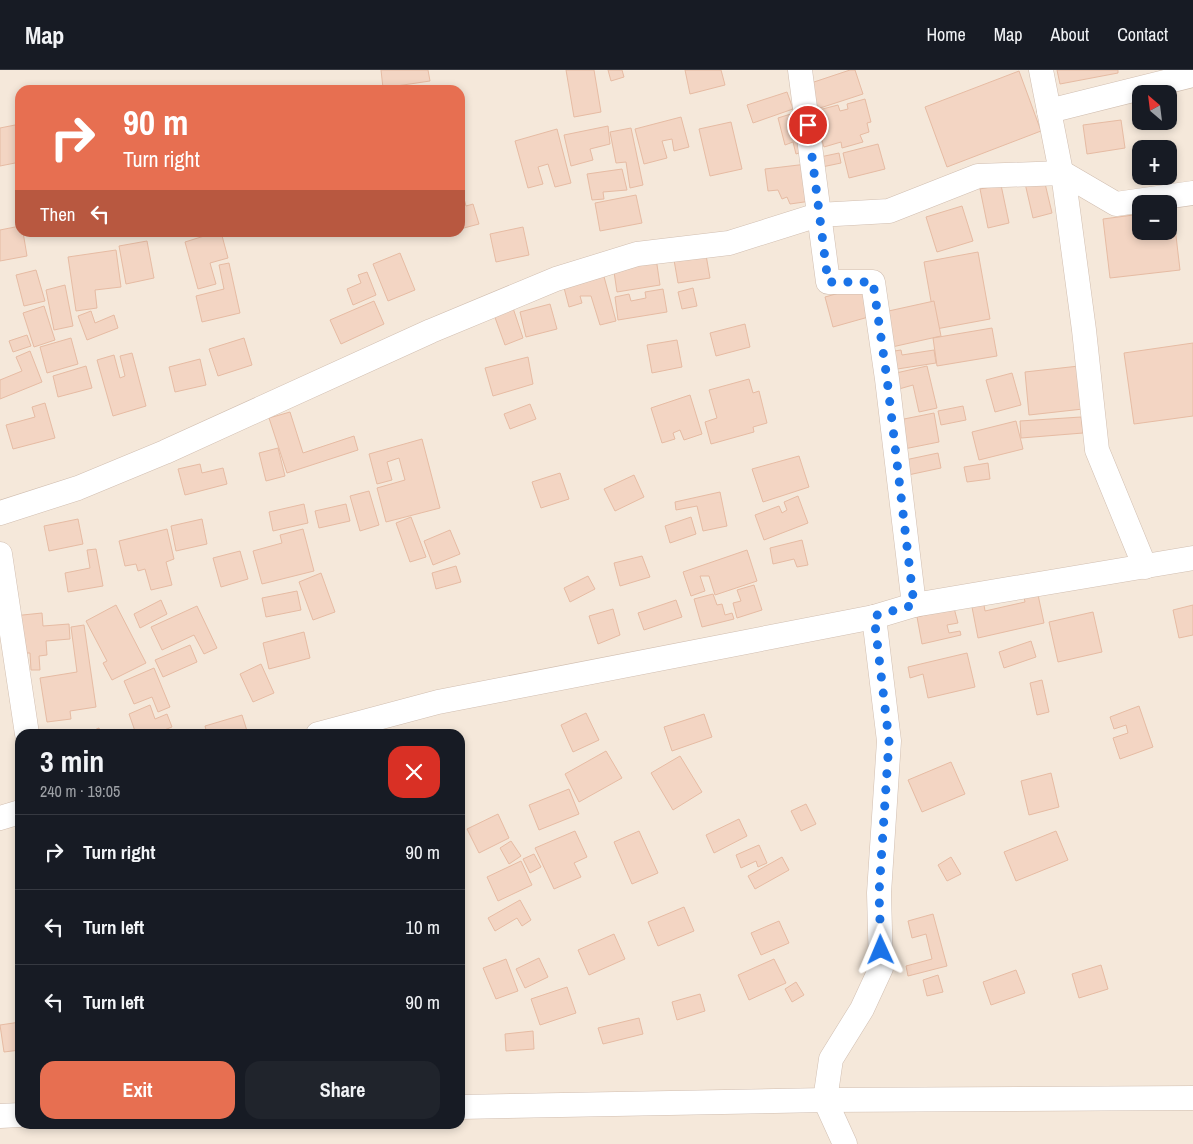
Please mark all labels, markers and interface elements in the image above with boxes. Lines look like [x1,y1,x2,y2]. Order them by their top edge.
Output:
text: Map [25,19,64,51]
text: Home [926,22,966,47]
text: Map [994,22,1023,47]
text: About [1051,22,1089,47]
text: Contact [1117,22,1168,47]
north arrow [1132,85,1178,130]
map controls [1132,85,1177,240]
text: 90 m [123,99,188,146]
pin [787,104,829,146]
icon: right [40,105,105,170]
icon: arrive [794,111,822,139]
button: + [1132,140,1177,185]
text: Turn right [123,144,200,174]
button: − [1132,195,1177,240]
icon: left [86,200,114,228]
text: Then [40,201,76,227]
text: 3 min [40,741,104,781]
button: close [388,746,440,798]
text: 240 m · 19:05 [40,780,120,802]
icon: right [40,838,68,866]
text: Turn right [83,839,155,865]
text: 90 m [405,839,440,865]
icon: left [40,913,68,941]
text: Turn left [83,914,144,940]
text: 10 m [405,914,440,940]
position arrow [854,923,906,975]
icon: left [40,988,68,1016]
text: Turn left [83,989,144,1015]
text: 90 m [405,989,440,1015]
button: Exit [40,1061,235,1119]
button: Share [245,1061,440,1119]

